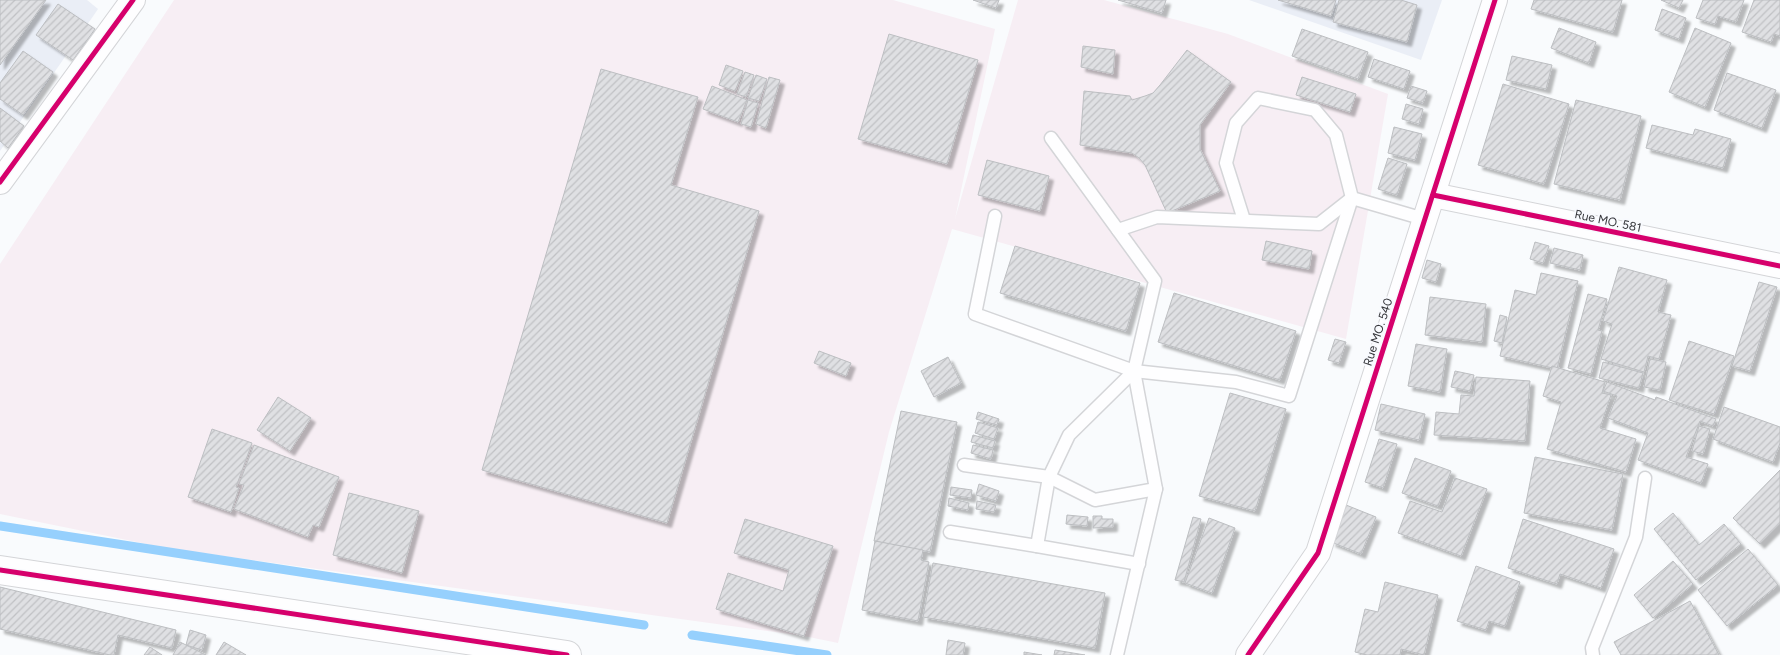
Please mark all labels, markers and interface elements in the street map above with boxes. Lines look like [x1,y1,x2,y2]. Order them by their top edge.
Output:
street label: Rue MO. 581 [1573,207,1643,235]
street label: Rue MO. 540 [1360,296,1396,368]

